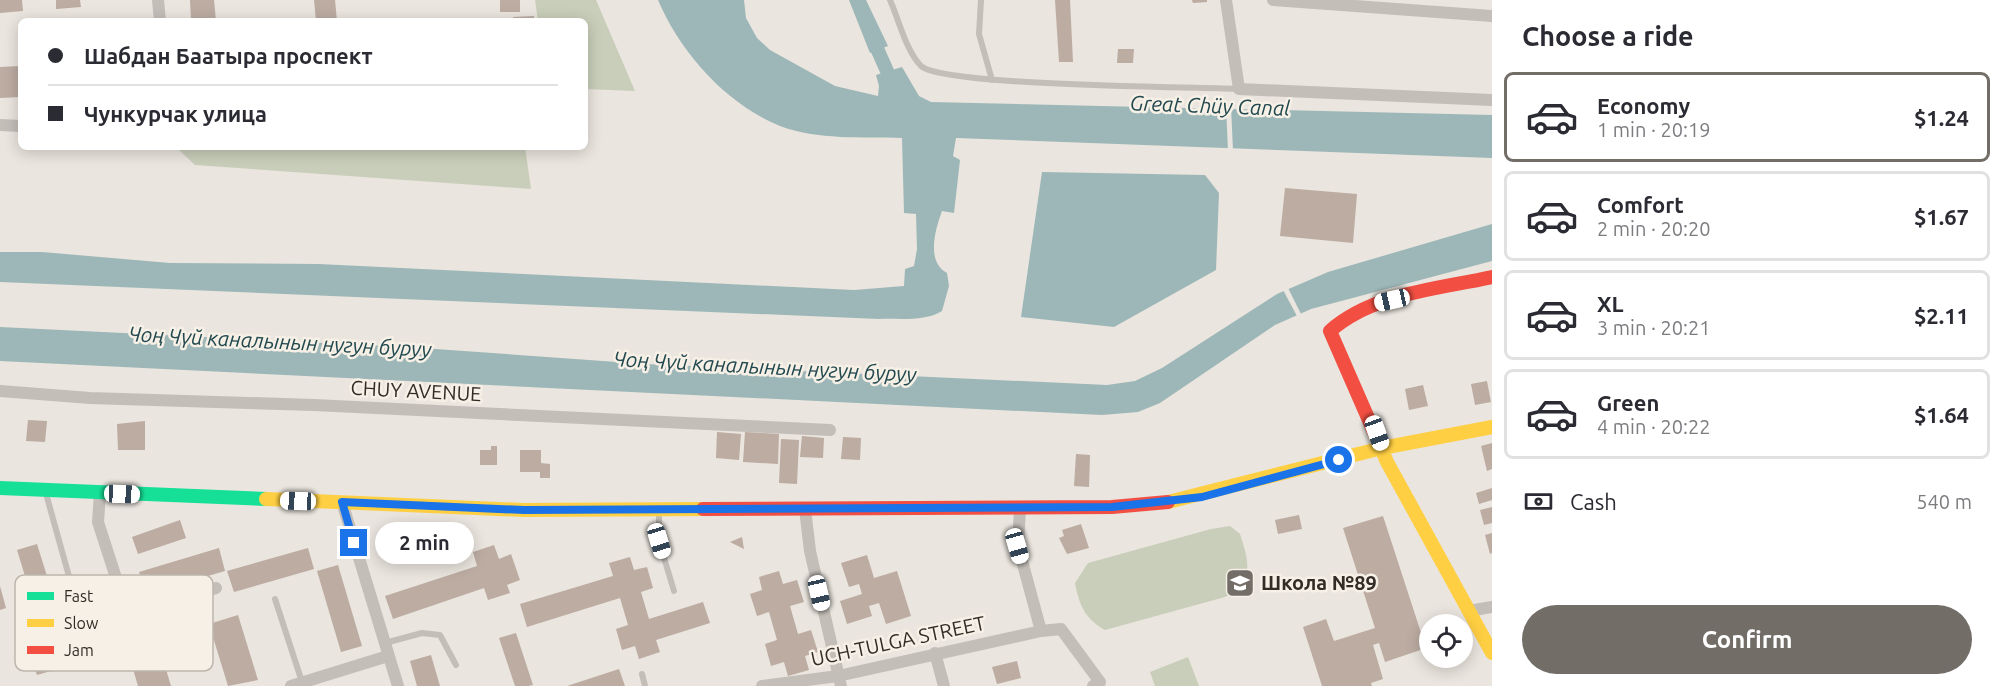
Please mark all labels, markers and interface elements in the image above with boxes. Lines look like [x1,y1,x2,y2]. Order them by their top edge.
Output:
text: Choose a ride [1522,21,1694,51]
text: Шабдан Баатыра проспект [84,43,373,68]
water label: Great Chüy Canal [1129,90,1291,120]
icon: car [1525,90,1579,144]
text: Economy [1597,93,1690,118]
text: Чункурчак улица [84,101,267,126]
text: $1.24 [1914,105,1969,130]
text: 1 min · 20:19 [1597,118,1711,141]
icon: car [1525,189,1579,243]
text: Comfort [1597,192,1684,217]
text: $1.67 [1914,204,1969,229]
text: 2 min · 20:20 [1597,217,1711,240]
car [1372,287,1412,313]
icon: car [1525,288,1579,342]
text: XL [1597,291,1624,316]
text: $2.11 [1914,303,1969,328]
text: 3 min · 20:21 [1597,316,1711,339]
water label: Чоң Чүй каналынын нугун буруу [128,321,433,361]
water label: Чоң Чүй каналынын нугун буруу [613,346,918,386]
street label: CHUY AVENUE [350,376,482,405]
icon: car [1525,387,1579,441]
text: Green [1597,390,1659,415]
text: $1.64 [1914,402,1969,427]
car [1362,413,1392,453]
text: 4 min · 20:22 [1597,415,1711,438]
route start [1325,446,1352,473]
car [104,484,140,504]
icon: cash [1522,485,1555,518]
text: Cash [1570,489,1617,514]
text: 540 m [1916,490,1972,513]
car [280,491,316,511]
car [645,521,673,561]
callout: 2 min [375,522,474,564]
car [1003,526,1031,566]
route end [340,529,367,556]
text: 2 min [399,531,450,554]
school or university icon: Школа №89 [1224,567,1256,599]
place label: Школа №89 [1261,571,1377,594]
car [806,573,832,613]
legend [15,575,213,671]
text: Fast [64,587,94,605]
button: Confirm [1522,605,1972,674]
street label: UCH-TULGA STREET [809,611,987,670]
text: Slow [64,614,99,632]
map controls [1419,614,1473,668]
button: locate [1419,614,1473,668]
text: Jam [64,641,94,659]

